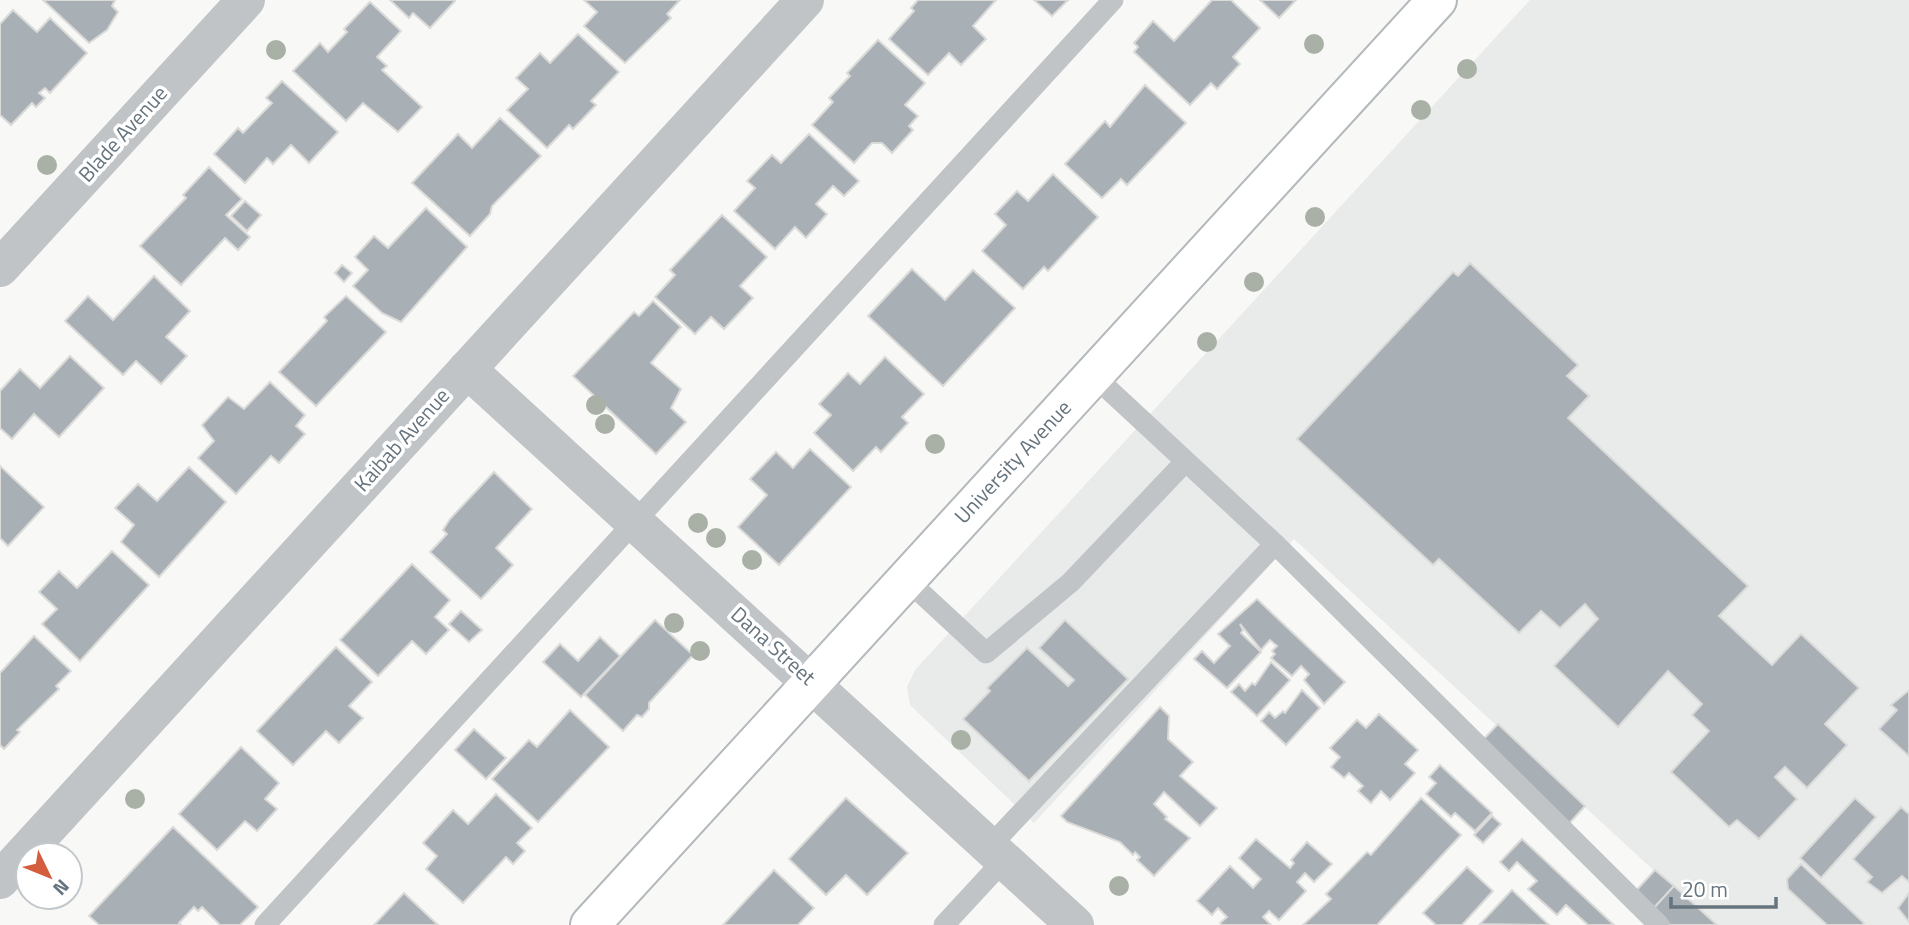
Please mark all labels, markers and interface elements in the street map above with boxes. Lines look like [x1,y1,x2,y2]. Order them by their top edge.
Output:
street label: Blade Avenue [70,78,174,189]
street label: Kaibab Avenue [346,380,457,498]
street label: University Avenue [946,392,1078,531]
street label: Dana Street [724,598,824,693]
north arrow [14,841,84,911]
scale bar [1671,866,1776,910]
text: N [47,873,77,903]
text: 20 m [1682,873,1728,905]

